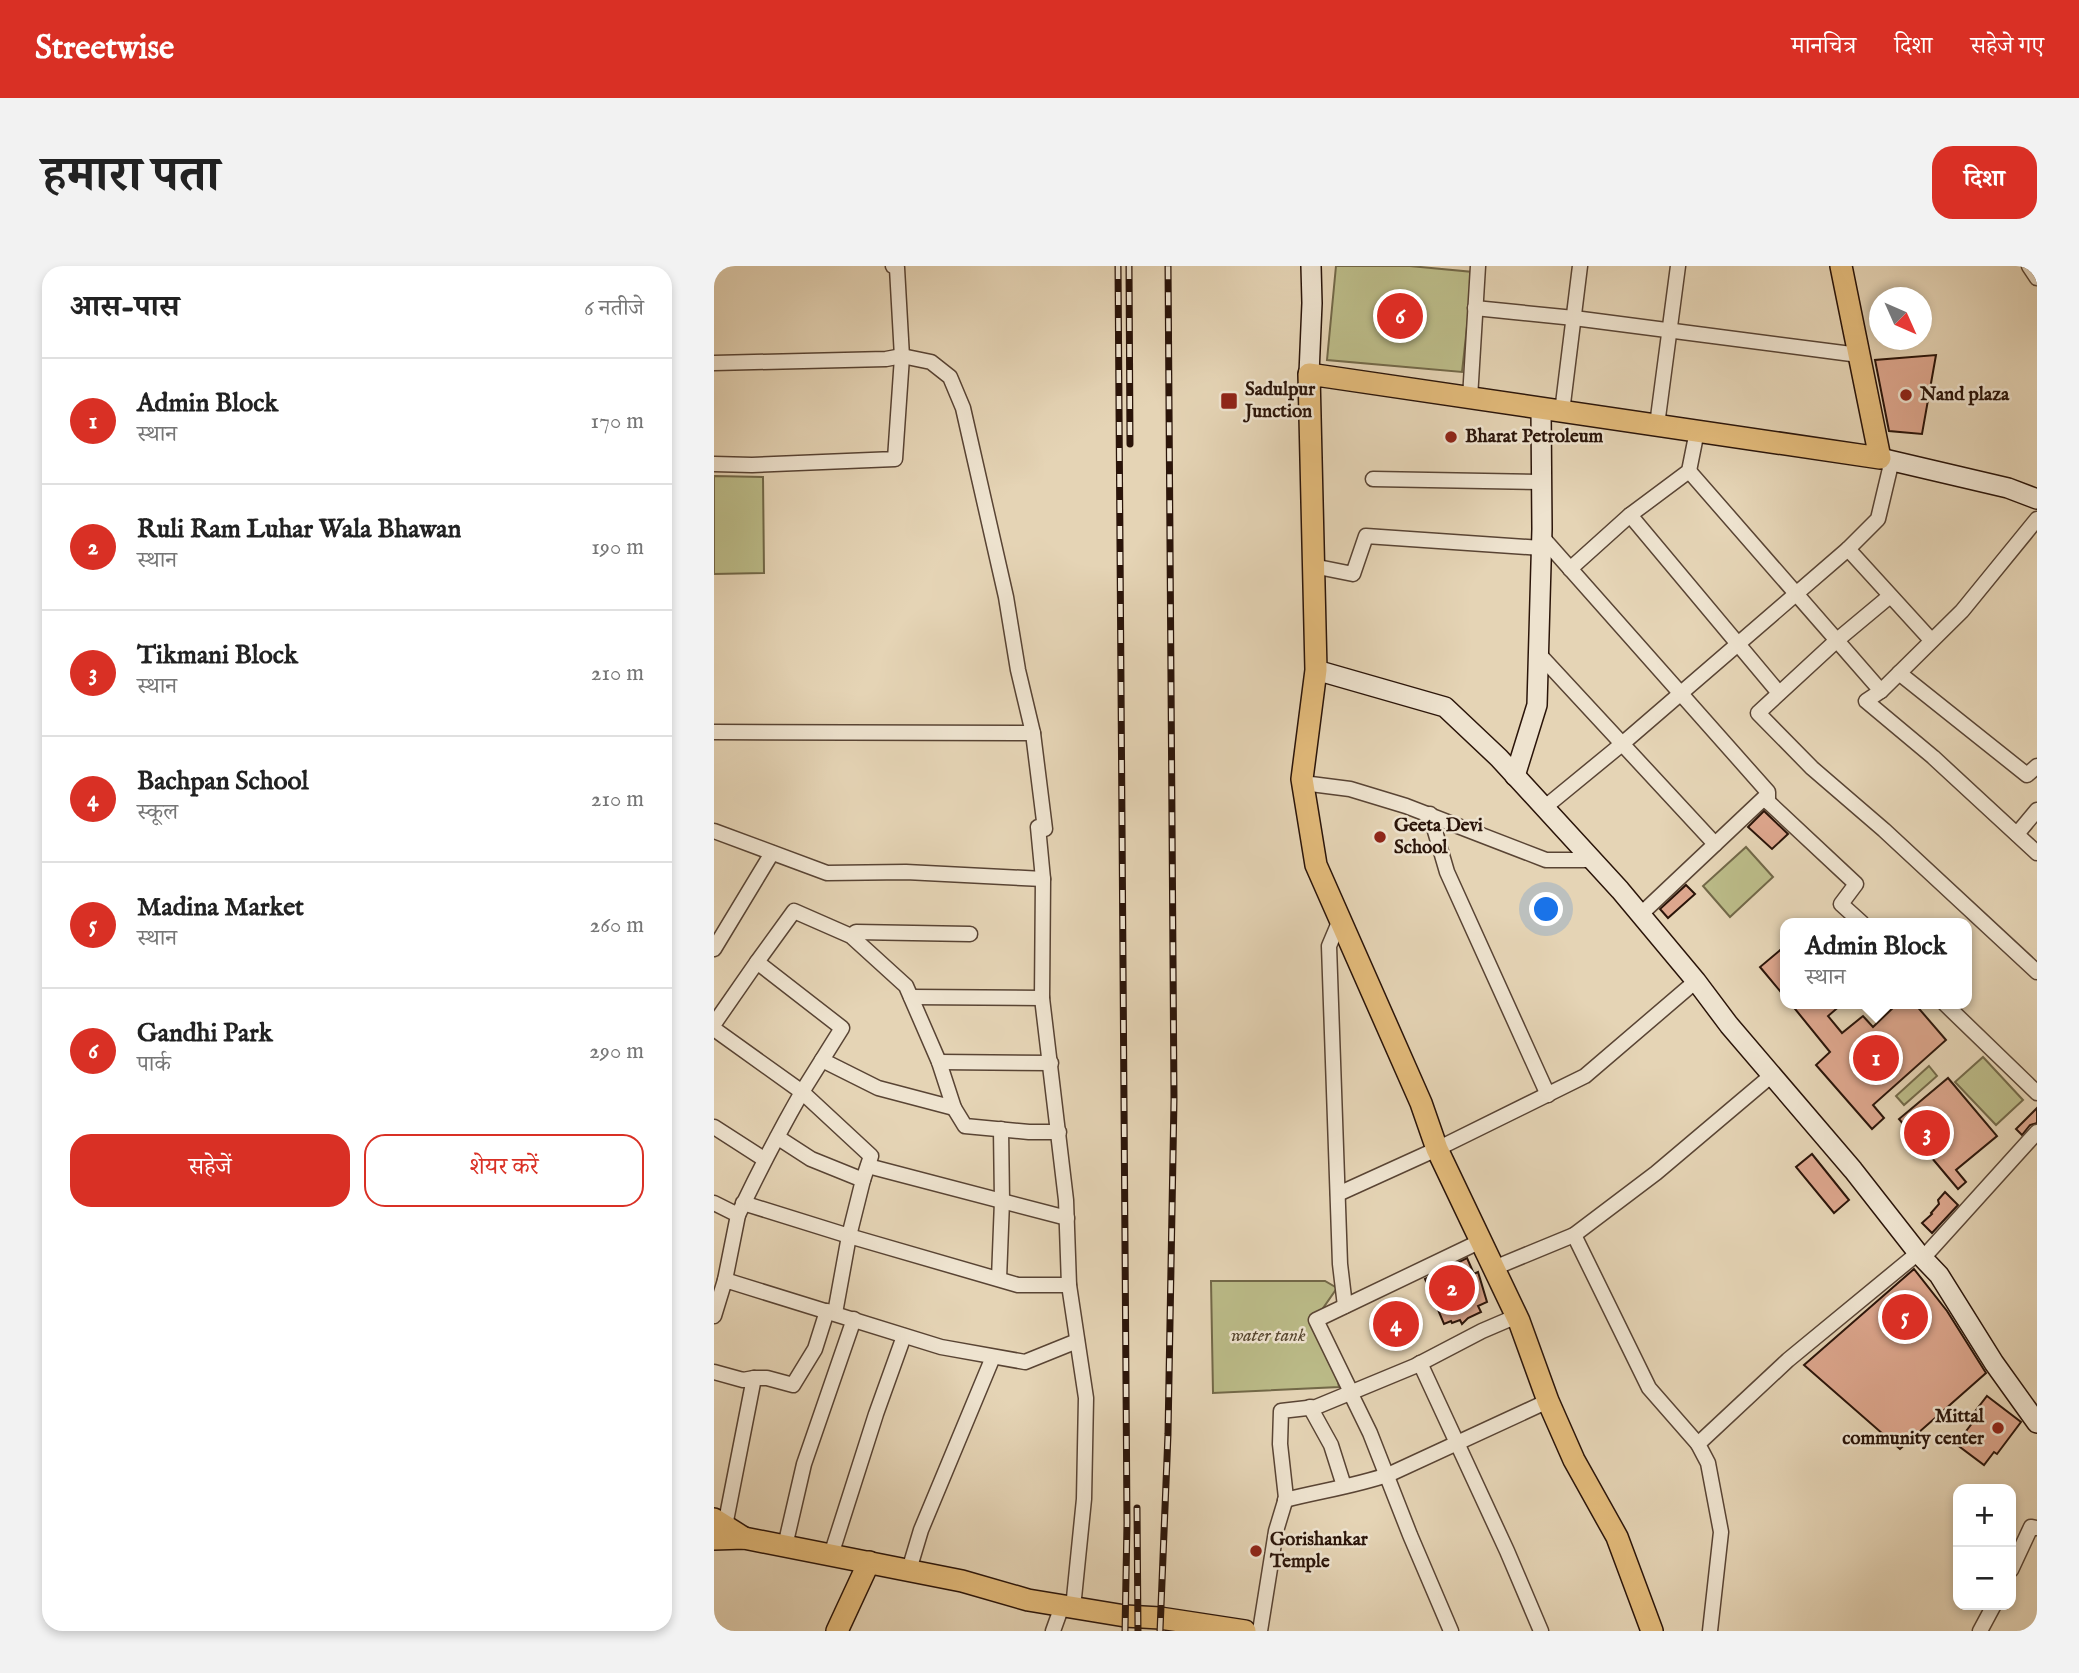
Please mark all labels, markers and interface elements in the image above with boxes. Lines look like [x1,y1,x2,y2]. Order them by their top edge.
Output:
text: Streetwise [35,28,174,70]
text: मानचित्र [1791,31,1856,62]
text: दिशा [1894,31,1933,62]
text: सहेजे गए [1971,31,2044,62]
text: हमारा पता [42,146,219,208]
button: दिशा [1932,146,2037,219]
north arrow [1869,287,1932,350]
text: आस-पास [70,289,179,327]
pin: 6 [1377,290,1423,342]
text: 6 नतीजे [584,294,644,323]
place label: Sadulpur Junction [1242,378,1316,424]
place label: Nand plaza [1919,383,2010,407]
text: Admin Block [137,387,278,420]
marker: Nand plaza [1898,387,1914,403]
marker: Sadulpur Junction [1219,391,1239,411]
text: 1 [89,407,97,436]
text: 170 m [591,407,644,436]
text: स्थान [137,420,177,449]
place label: Bharat Petroleum [1465,425,1604,449]
marker: Bharat Petroleum [1443,429,1459,445]
text: Ruli Ram Luhar Wala Bhawan [137,513,461,546]
text: 2 [88,533,98,562]
text: 190 m [591,533,644,562]
text: स्थान [137,546,177,575]
text: Tikmani Block [137,639,298,672]
text: 3 [89,659,97,688]
text: 210 m [591,659,644,688]
text: स्थान [137,672,177,701]
text: Bachpan School [137,765,309,798]
text: 4 [87,785,99,814]
text: 210 m [591,785,644,814]
text: स्कूल [137,798,178,827]
place label: Geeta Devi School [1394,814,1483,860]
marker: Geeta Devi School [1372,829,1388,845]
text: Madina Market [137,891,304,924]
your location [1529,892,1563,926]
text: 5 [89,911,97,940]
text: 260 m [589,911,644,940]
popup [1780,918,1972,1009]
text: स्थान [137,924,177,953]
text: Admin Block [1805,930,1947,963]
text: स्थान [1805,963,1846,992]
text: Gandhi Park [137,1017,273,1050]
pin: 1 [1853,1032,1899,1084]
text: 6 [88,1037,98,1066]
text: 290 m [589,1037,644,1066]
text: पार्क [137,1050,171,1079]
pin: 3 [1904,1107,1950,1159]
button: सहेजें [70,1134,350,1207]
button: शेयर करें [364,1134,644,1207]
pin: 2 [1429,1262,1475,1314]
pin: 5 [1882,1291,1928,1343]
pin: 4 [1373,1298,1419,1350]
park label: water tank [1230,1324,1306,1348]
place label: Mittal community center [1842,1405,1985,1451]
marker: Mittal community center [1990,1420,2006,1436]
map controls [1953,1484,2016,1610]
button: + [1953,1484,2016,1547]
place label: Gorishankar Temple [1269,1528,1369,1574]
marker: Gorishankar Temple [1248,1543,1264,1559]
button: − [1953,1547,2016,1610]

